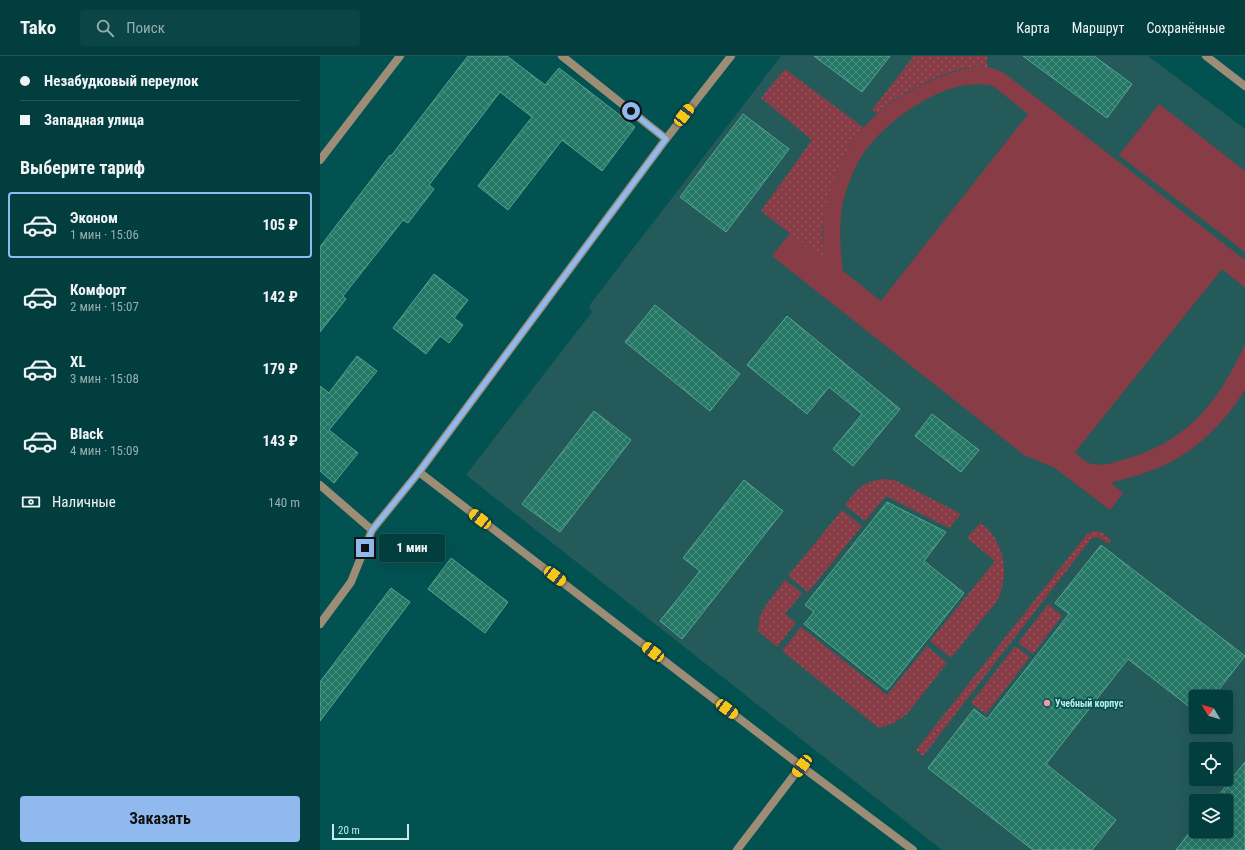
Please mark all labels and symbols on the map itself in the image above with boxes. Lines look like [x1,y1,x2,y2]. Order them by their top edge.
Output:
route start [622,102,640,120]
car [672,102,696,128]
car [467,507,493,531]
callout: 1 мин [379,534,445,562]
route end [356,539,374,557]
car [542,564,568,588]
car [640,640,666,664]
north arrow [1189,690,1233,734]
car [714,697,740,721]
marker: Учебный корпус [1042,698,1052,708]
place label: Учебный корпус [1055,698,1124,709]
car [790,753,814,779]
scale bar [332,822,409,841]

